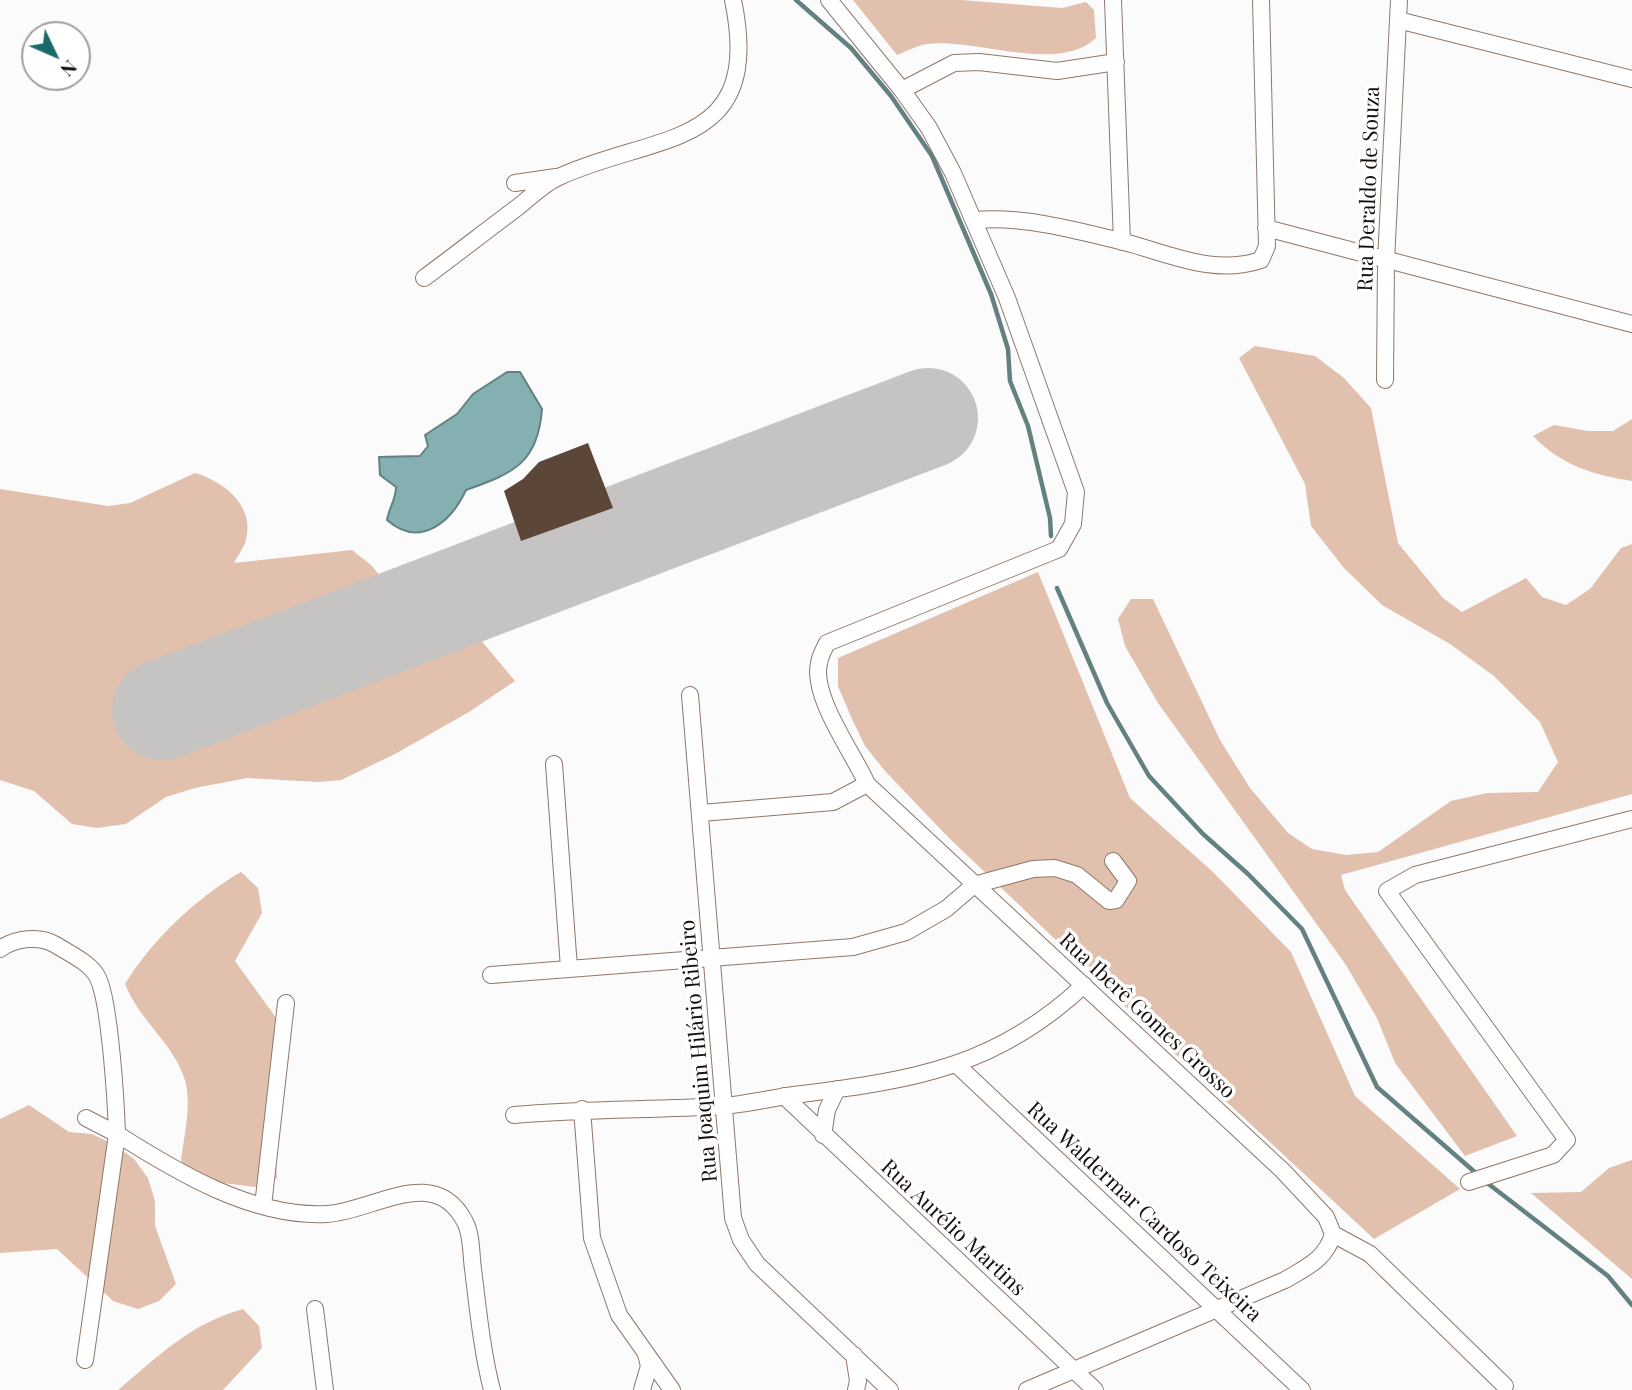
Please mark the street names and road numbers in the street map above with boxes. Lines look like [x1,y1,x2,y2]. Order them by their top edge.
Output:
street label: Rua Deraldo de Souza [1353,86,1385,292]
street label: Rua Joaquim Hilário Ribeiro [675,919,723,1183]
street label: Rua Iberê Gomes Grosso [1054,928,1240,1104]
street label: Rua Waldermar Cardoso Teixeira [1022,1097,1266,1327]
street label: Rua Aurélio Martins [876,1155,1030,1301]

